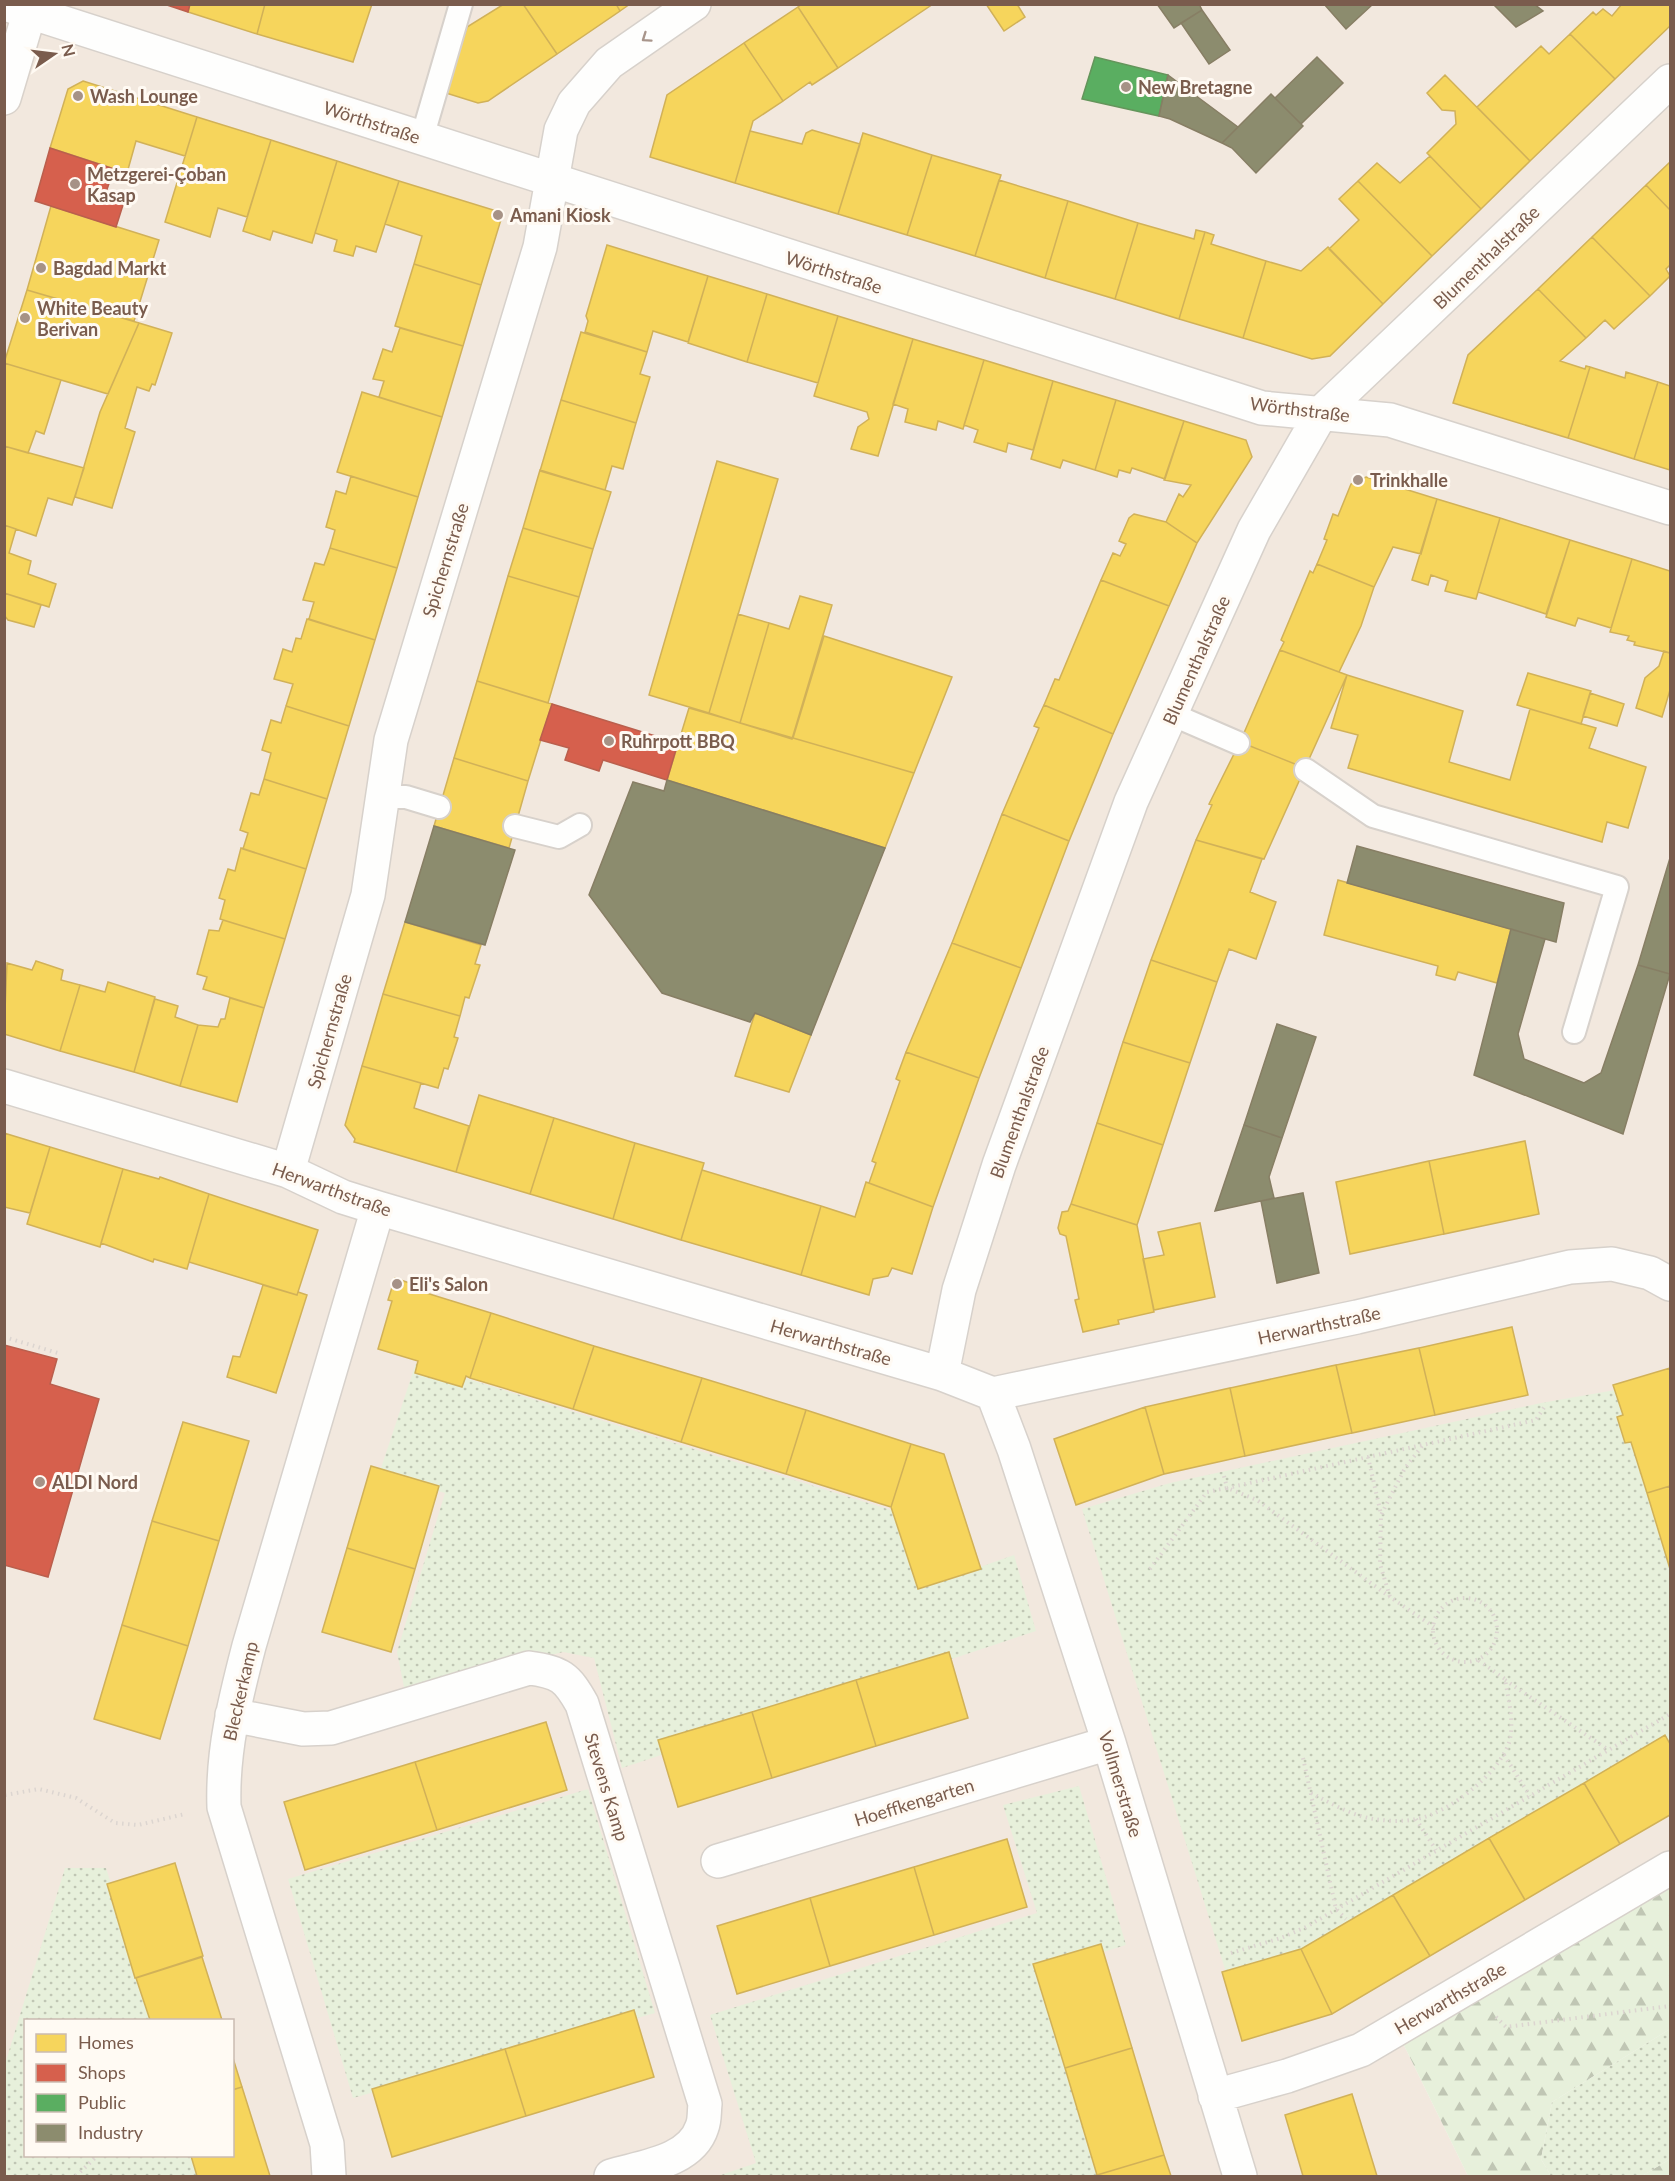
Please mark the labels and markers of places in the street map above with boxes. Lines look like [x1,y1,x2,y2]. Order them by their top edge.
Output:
place label: New Bretagne [1138,76,1253,98]
marker: New Bretagne [1119,80,1133,94]
place label: Wash Lounge [90,85,198,107]
marker: Wash Lounge [71,89,85,103]
place label: Metzgerei-Çoban Kasap [87,163,226,206]
marker: Metzgerei-Çoban Kasap [68,177,82,191]
place label: Amani Kiosk [509,204,611,226]
marker: Amani Kiosk [491,208,505,222]
place label: Bagdad Markt [53,257,166,279]
marker: Bagdad Markt [34,261,48,275]
place label: White Beauty Berivan [37,297,148,340]
marker: White Beauty Berivan [18,311,32,325]
place label: Trinkhalle [1370,469,1448,491]
marker: Trinkhalle [1351,473,1365,487]
place label: Ruhrpott BBQ [621,730,735,752]
marker: Ruhrpott BBQ [602,734,616,748]
place label: Eli's Salon [409,1273,488,1295]
marker: Eli's Salon [390,1277,404,1291]
place label: ALDI Nord [51,1471,138,1493]
marker: ALDI Nord [33,1475,47,1489]

